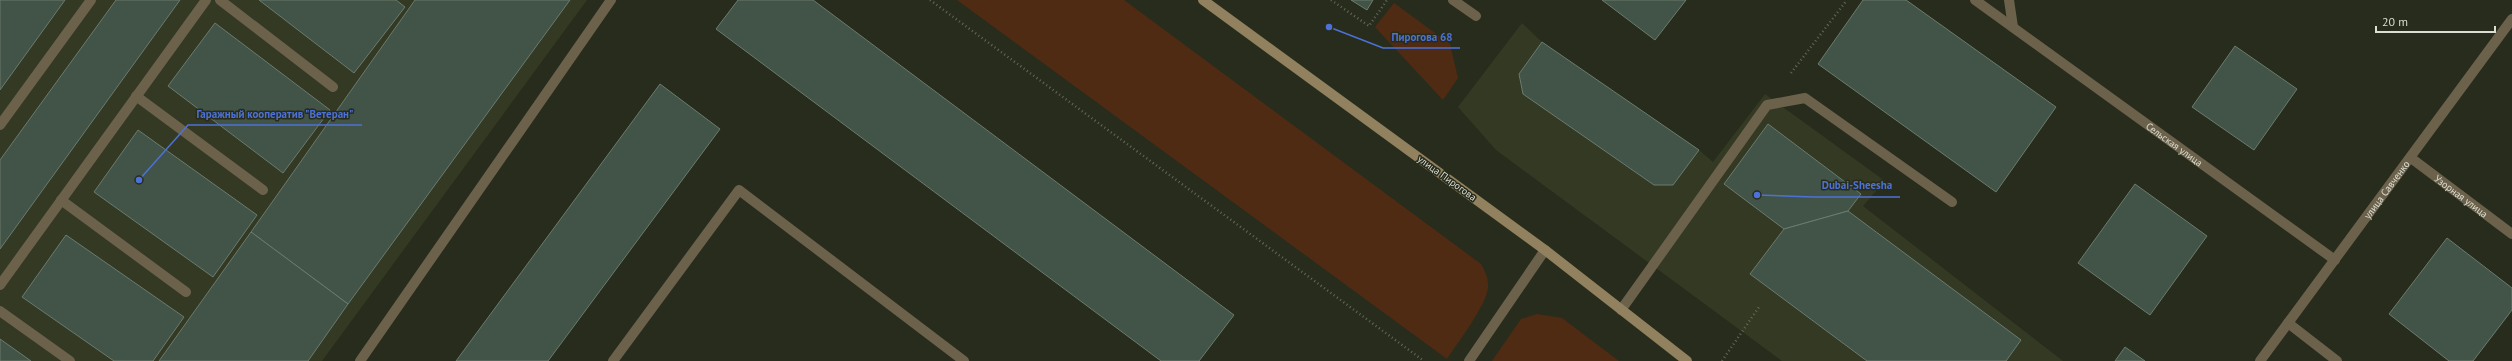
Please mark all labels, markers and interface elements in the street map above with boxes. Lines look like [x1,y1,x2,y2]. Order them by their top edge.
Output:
scale bar [2376,8,2495,34]
text: 20 m [2382,14,2408,29]
callout: Пирогова 68 [1383,25,1460,48]
text: Пирогова 68 [1391,30,1453,44]
callout: Гаражный кооператив "Ветеран" [188,102,362,125]
text: Гаражный кооператив "Ветеран" [197,107,353,121]
street label: Сельская улица [2143,119,2205,169]
street label: улица Пирогова [1415,152,1479,204]
street label: улица Савченко [2361,158,2412,221]
street label: Узорная улица [2432,172,2491,220]
callout: Dubai-Sheesha [1814,174,1900,197]
text: Dubai-Sheesha [1822,178,1892,192]

